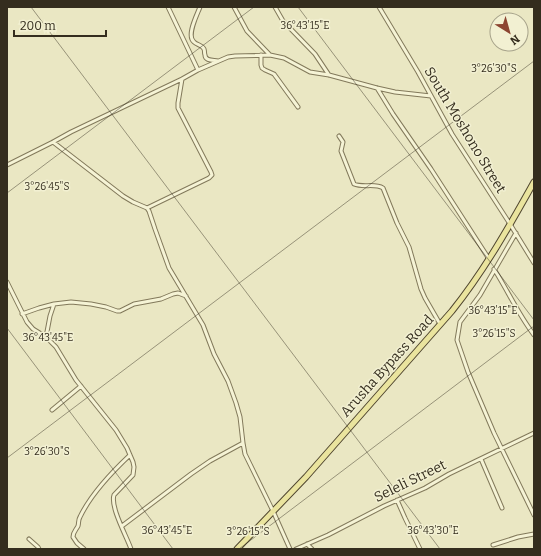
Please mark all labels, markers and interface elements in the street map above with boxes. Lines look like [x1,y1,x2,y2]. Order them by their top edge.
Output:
scale bar [14,12,106,38]
north arrow [489,12,529,52]
text: 200 m [20,19,56,33]
text: 36°43'15"E [281,20,329,32]
text: N [507,32,522,48]
text: 3°26'30"S [471,63,517,75]
street label: South Moshono Street [421,64,509,196]
text: 3°26'45"S [25,181,69,193]
text: 36°43'15"E [469,305,517,317]
street label: Arusha Bypass Road [337,311,437,421]
text: 3°26'15"S [472,328,516,340]
text: 36°43'45"E [23,332,73,344]
text: 3°26'30"S [24,446,70,458]
street label: Seleli Street [371,456,449,506]
text: 36°43'45"E [142,525,192,537]
text: 36°43'30"E [407,525,459,537]
text: 3°26'15"S [226,526,270,538]

